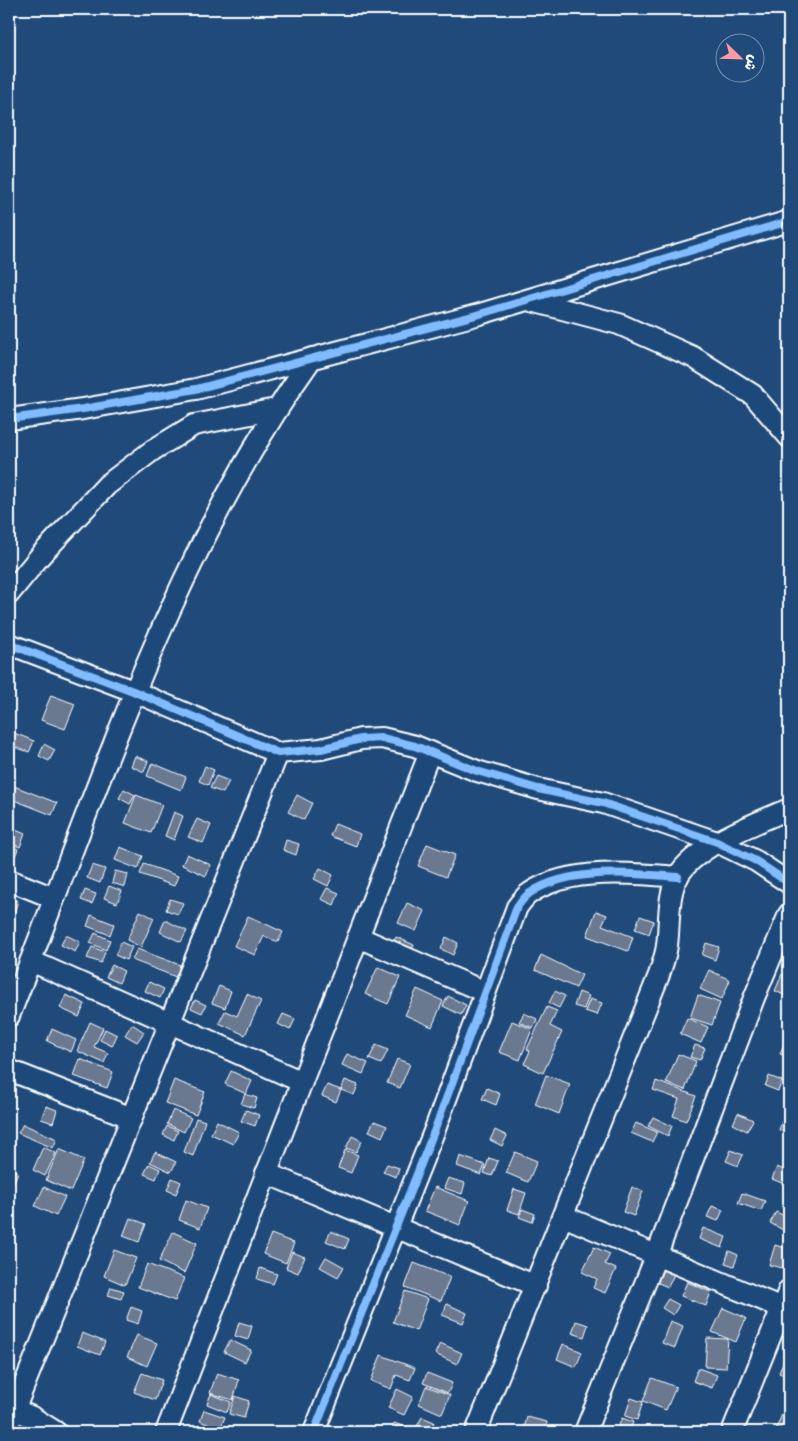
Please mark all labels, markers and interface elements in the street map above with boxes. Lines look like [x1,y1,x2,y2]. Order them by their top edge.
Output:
north arrow [716,32,766,82]
text: ش [741,52,763,74]

